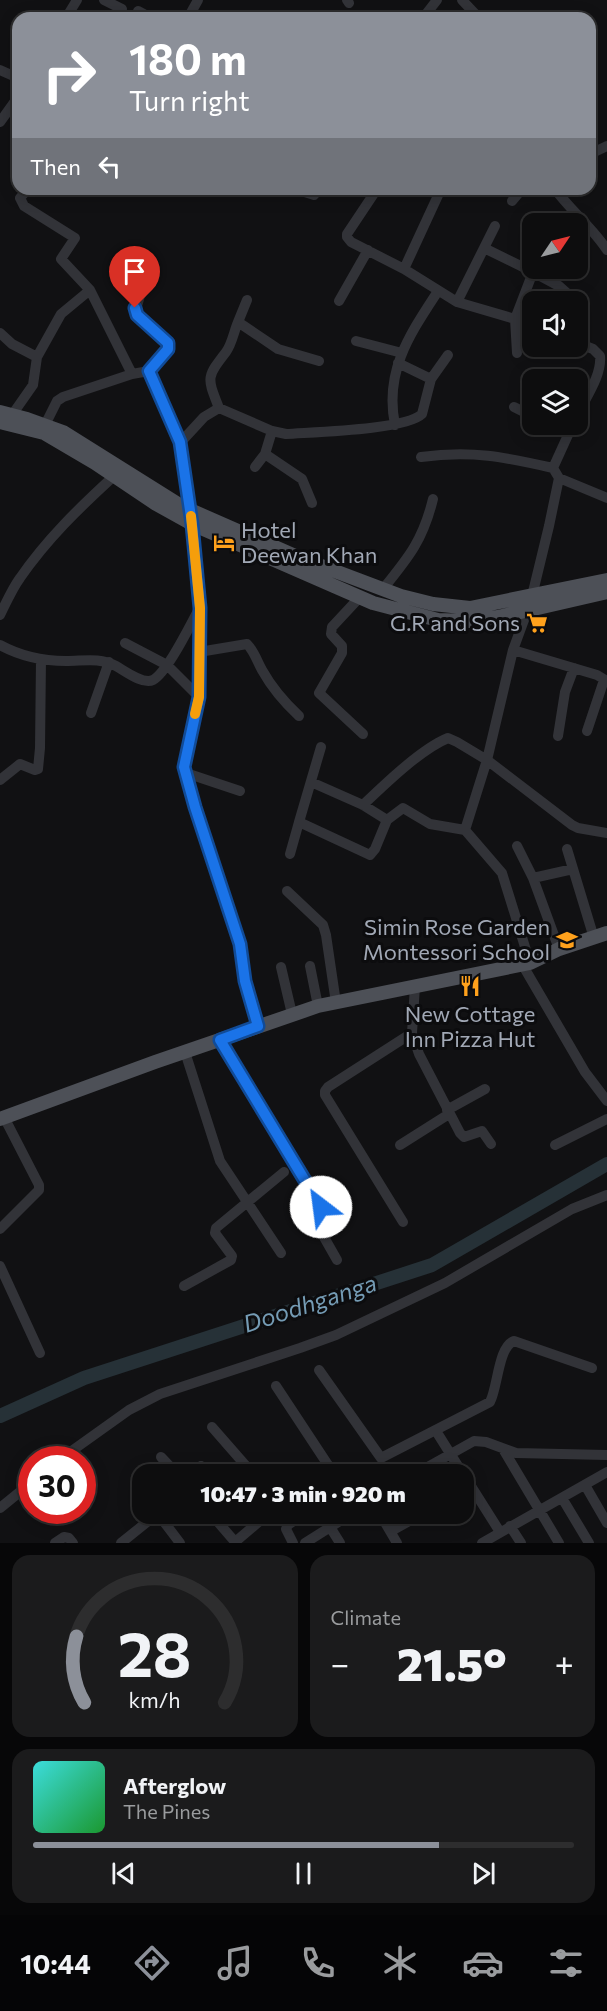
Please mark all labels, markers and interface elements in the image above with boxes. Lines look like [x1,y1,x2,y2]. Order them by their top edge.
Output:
text: 180 m [129,32,247,84]
icon: right [30,36,108,114]
text: Turn right [129,84,249,117]
icon: left [93,150,126,183]
text: Then [30,153,81,180]
north arrow [522,213,588,279]
map controls [522,213,588,435]
pin [109,246,160,308]
icon: arrive [118,255,151,288]
button: sound [522,291,588,357]
button: layers [522,369,588,435]
place label: Hotel Deewan Khan [241,516,377,568]
hotel icon: Hotel Deewan Khan [212,531,236,555]
place label: G.R and Sons [390,609,520,636]
supermarket icon: G.R and Sons [525,611,549,635]
place label: Simin Rose Garden Montessori School [363,913,550,965]
school or university icon: Simin Rose Garden Montessori School [555,928,579,952]
restaurant icon: New Cottage Inn Pizza Hut [458,974,482,998]
place label: New Cottage Inn Pizza Hut [405,1000,535,1052]
position arrow [289,1175,353,1239]
water label: Doodhganga [239,1267,380,1338]
speed limit sign: 30 [18,1446,96,1524]
text: 10:47 · 3 min · 920 m [200,1480,406,1507]
text: Climate [331,1605,401,1629]
text: 28 [118,1614,192,1690]
text: 21.5° [397,1635,507,1690]
text: − [331,1642,349,1683]
text: + [555,1642,574,1683]
text: km/h [129,1686,181,1712]
text: Afterglow [123,1772,226,1799]
text: The Pines [123,1799,210,1823]
icon: previous [107,1857,140,1890]
icon: pause [287,1857,320,1890]
icon: next [467,1857,500,1890]
icon: directions [131,1942,173,1984]
icon: music [214,1942,256,1984]
icon: phone [297,1942,339,1984]
icon: climate [379,1942,421,1984]
icon: car [462,1942,504,1984]
icon: filters [545,1942,587,1984]
text: 10:44 [20,1947,91,1980]

